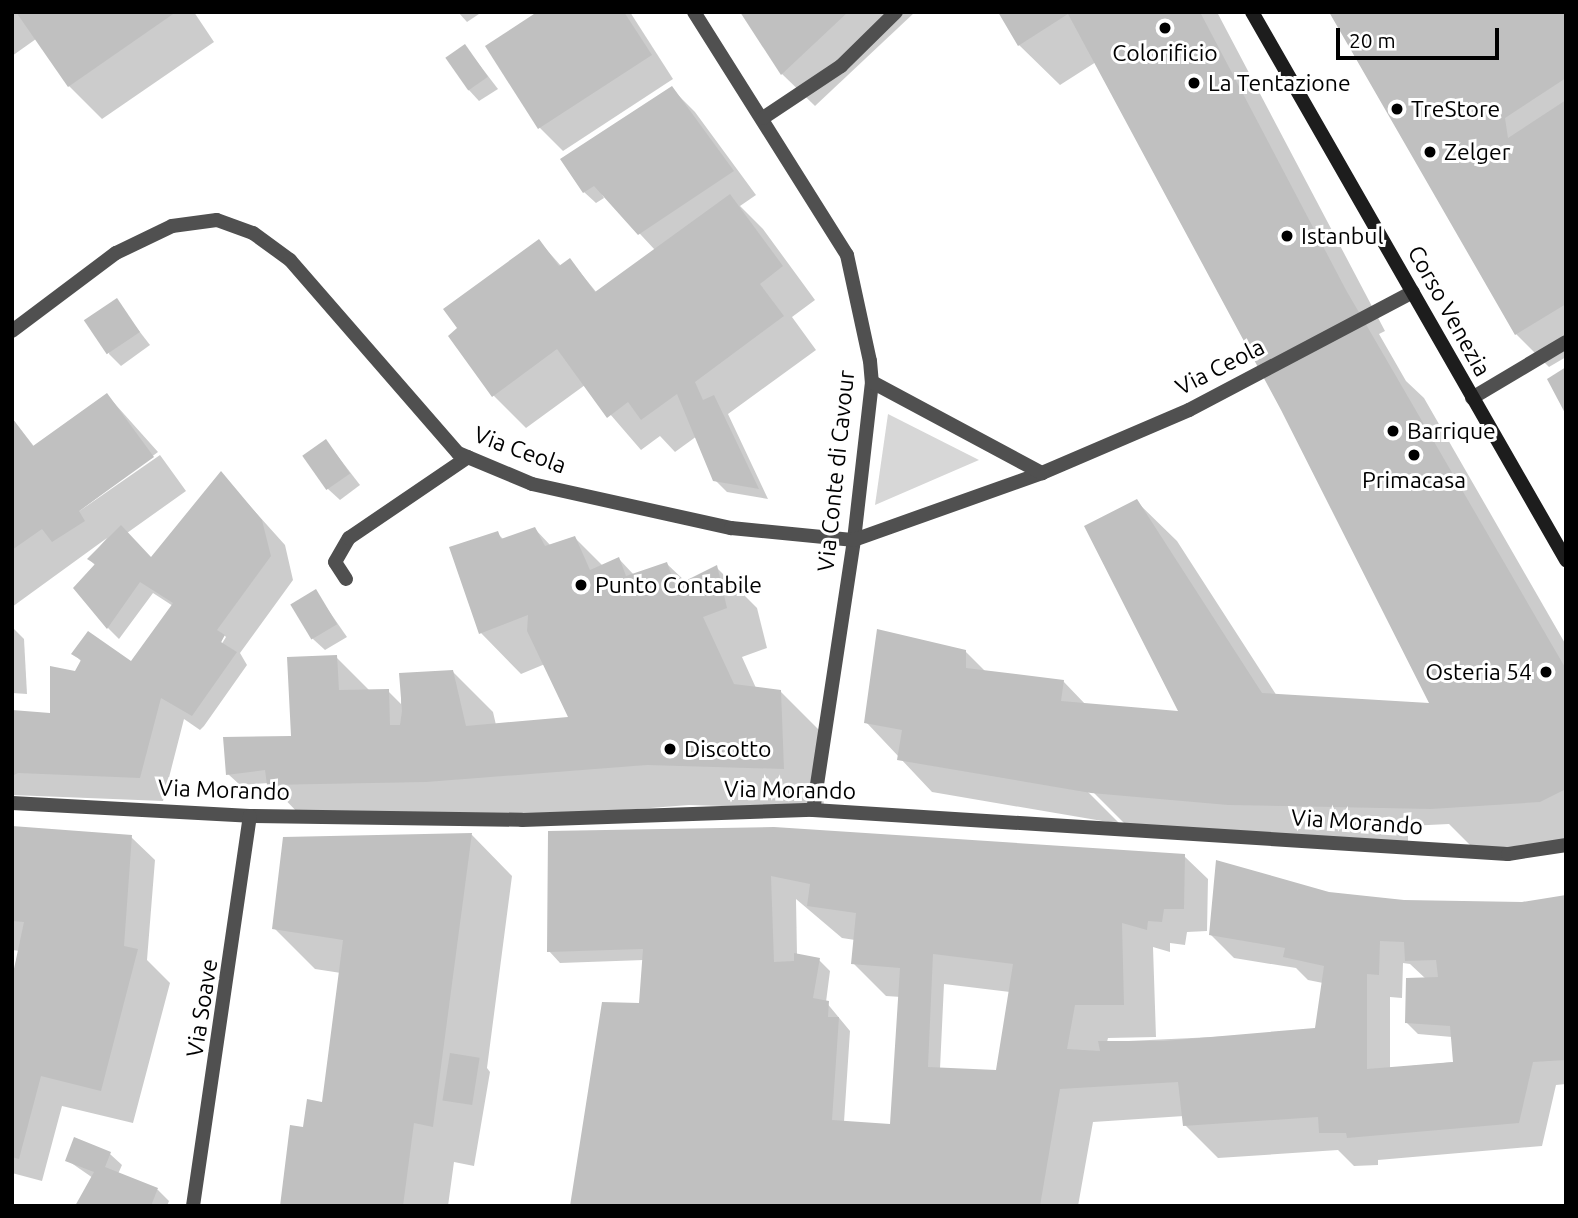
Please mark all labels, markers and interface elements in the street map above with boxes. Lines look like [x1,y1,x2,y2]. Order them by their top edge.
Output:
scale bar [1340,14,1503,58]
marker: Colorificio [1157,20,1173,36]
text: 20 m [1349,28,1396,52]
place label: Colorificio [1112,39,1218,67]
place label: La Tentazione [1208,69,1351,97]
marker: La Tentazione [1186,75,1202,91]
place label: TreStore [1411,95,1500,123]
marker: TreStore [1389,101,1405,117]
place label: Zelger [1444,138,1510,166]
marker: Zelger [1422,144,1438,160]
place label: Istanbul [1301,222,1383,250]
marker: Istanbul [1279,228,1295,244]
street label: Corso Venezia [1402,241,1496,381]
street label: Via Ceola [1171,333,1269,401]
street label: Via Conte di Cavour [812,369,860,573]
place label: Barrique [1407,417,1496,445]
street label: Via Ceola [470,421,570,479]
marker: Barrique [1385,423,1401,439]
marker: Primacasa [1406,447,1422,463]
place label: Primacasa [1362,466,1466,494]
place label: Punto Contabile [595,571,762,599]
marker: Punto Contabile [573,577,589,593]
place label: Osteria 54 [1425,658,1532,686]
marker: Osteria 54 [1538,664,1554,680]
place label: Discotto [684,735,771,763]
marker: Discotto [662,741,678,757]
street label: Via Morando [158,774,290,806]
street label: Via Morando [724,775,856,805]
street label: Via Morando [1290,804,1424,840]
street label: Via Soave [181,957,223,1059]

